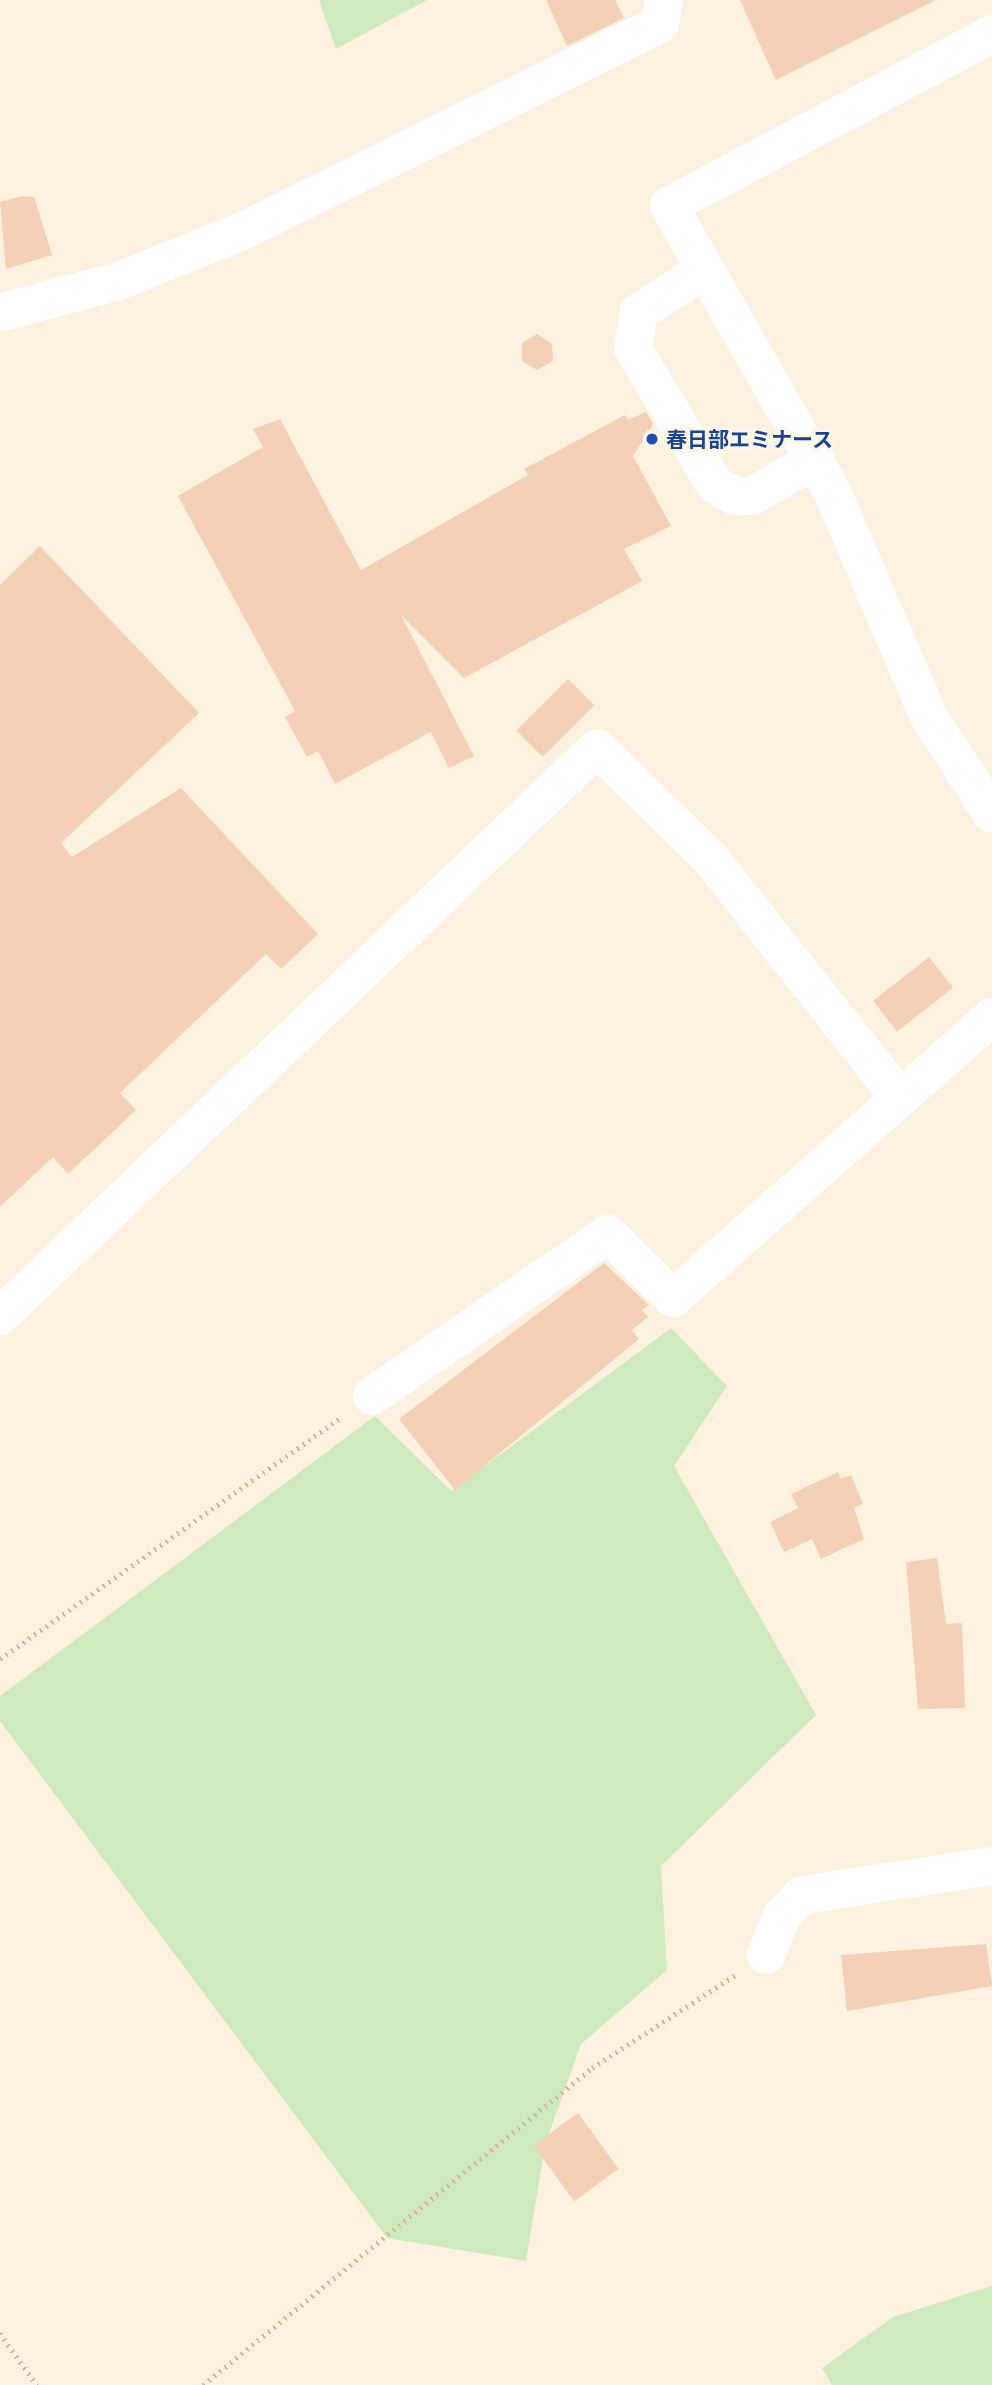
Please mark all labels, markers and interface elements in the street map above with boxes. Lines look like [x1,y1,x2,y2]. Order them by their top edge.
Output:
place label: 春日部エミナース [666,426,834,452]
marker: 春日部エミナース [644,431,660,447]

